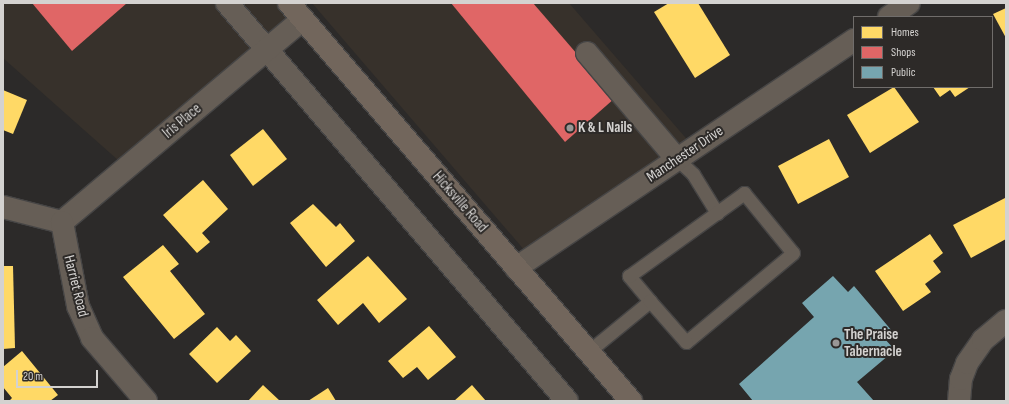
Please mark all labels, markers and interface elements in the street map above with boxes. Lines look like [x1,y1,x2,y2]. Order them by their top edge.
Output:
legend [853,16,993,88]
text: Homes [891,25,919,40]
text: Shops [891,45,916,60]
text: Public [891,65,916,80]
street label: Iris Place [159,100,205,142]
place label: K & L Nails [578,119,632,137]
street label: Manchester Drive [643,122,727,186]
marker: K & L Nails [565,123,575,133]
street label: Hicksville Road [429,168,491,236]
street label: Harriet Road [60,253,92,319]
place label: The Praise Tabernacle [844,325,902,360]
marker: The Praise Tabernacle [831,338,841,348]
scale bar [18,362,100,388]
text: 20 m [23,369,43,384]

